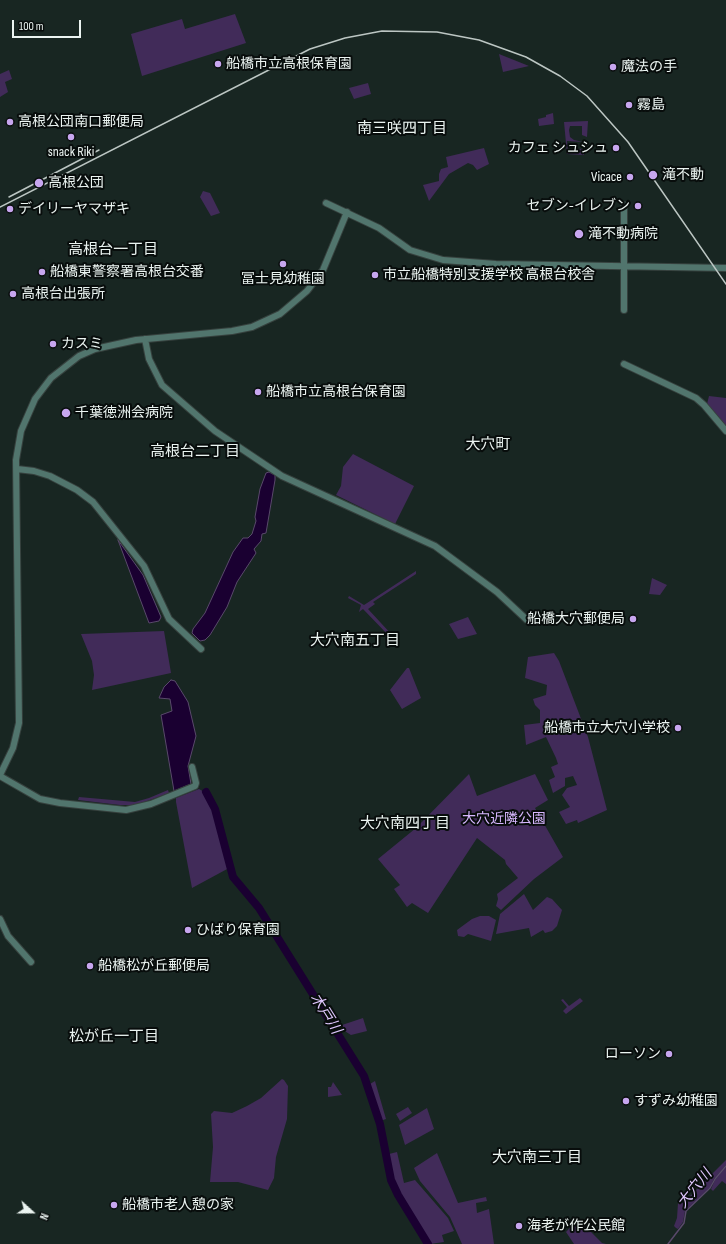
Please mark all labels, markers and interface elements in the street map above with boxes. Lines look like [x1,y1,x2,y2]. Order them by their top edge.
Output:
scale bar [14,12,83,38]
text: 100 m [19,19,44,34]
place label: 船橋市立高根保育園 [226,56,352,72]
marker: 船橋市立高根保育園 [213,59,223,69]
place label: 魔法の手 [621,59,677,75]
marker: 魔法の手 [608,62,618,72]
place label: 霧島 [637,97,665,113]
marker: 霧島 [624,100,634,110]
place label: 高根公団南口郵便局 [18,114,144,130]
marker: 高根公団南口郵便局 [5,117,15,127]
district label: 南三咲四丁目 [357,120,447,138]
marker: snack Riki [66,132,76,142]
place label: カフェ シュシュ [508,140,608,156]
marker: カフェ シュシュ [611,143,621,153]
place label: snack Riki [48,144,94,160]
place label: 滝不動 [662,167,704,183]
place label: Vicace [591,169,622,185]
marker: 滝不動 [647,169,659,181]
marker: Vicace [625,172,635,182]
place label: 高根公団 [48,175,104,191]
marker: 高根公団 [33,177,45,189]
place label: セブン-イレブン [527,198,630,214]
place label: デイリーヤマザキ [18,201,130,217]
marker: セブン-イレブン [633,201,643,211]
marker: デイリーヤマザキ [5,204,15,214]
place label: 滝不動病院 [588,226,658,242]
marker: 滝不動病院 [573,228,585,240]
district label: 高根台一丁目 [68,241,158,259]
marker: 冨士見幼稚園 [278,259,288,269]
place label: 船橋東警察署高根台交番 [50,264,204,280]
marker: 船橋東警察署高根台交番 [37,267,47,277]
place label: 市立船橋特別支援学校 高根台校舎 [383,267,595,283]
marker: 市立船橋特別支援学校 高根台校舎 [370,270,380,280]
place label: 冨士見幼稚園 [241,271,325,287]
place label: 高根台出張所 [21,286,105,302]
marker: 高根台出張所 [8,289,18,299]
place label: カスミ [61,336,103,352]
marker: カスミ [48,339,58,349]
place label: 船橋市立高根台保育園 [266,384,406,400]
marker: 船橋市立高根台保育園 [253,387,263,397]
place label: 千葉徳洲会病院 [75,405,173,421]
marker: 千葉徳洲会病院 [60,407,72,419]
district label: 大穴町 [466,436,510,454]
district label: 高根台二丁目 [150,443,240,461]
place label: 船橋大穴郵便局 [527,611,625,627]
marker: 船橋大穴郵便局 [628,614,638,624]
district label: 大穴南五丁目 [310,632,400,650]
place label: 船橋市立大穴小学校 [544,720,670,736]
marker: 船橋市立大穴小学校 [673,723,683,733]
park label: 大穴近隣公園 [462,811,546,827]
district label: 大穴南四丁目 [360,815,450,833]
place label: ひばり保育園 [196,922,280,938]
marker: ひばり保育園 [183,925,193,935]
place label: 船橋松が丘郵便局 [98,958,210,974]
marker: 船橋松が丘郵便局 [85,961,95,971]
water label: 木戸川 [305,990,345,1038]
district label: 松が丘一丁目 [69,1028,159,1046]
place label: ローソン [605,1046,661,1062]
marker: ローソン [664,1049,674,1059]
place label: すずみ幼稚園 [634,1093,718,1109]
marker: すずみ幼稚園 [621,1096,631,1106]
district label: 大穴南三丁目 [492,1149,582,1167]
water label: 大穴川 [674,1166,716,1212]
north arrow [12,1192,52,1232]
place label: 船橋市老人憩の家 [122,1197,234,1213]
marker: 船橋市老人憩の家 [109,1200,119,1210]
text: N [37,1211,51,1222]
place label: 海老が作公民館 [527,1218,625,1234]
marker: 海老が作公民館 [514,1221,524,1231]

